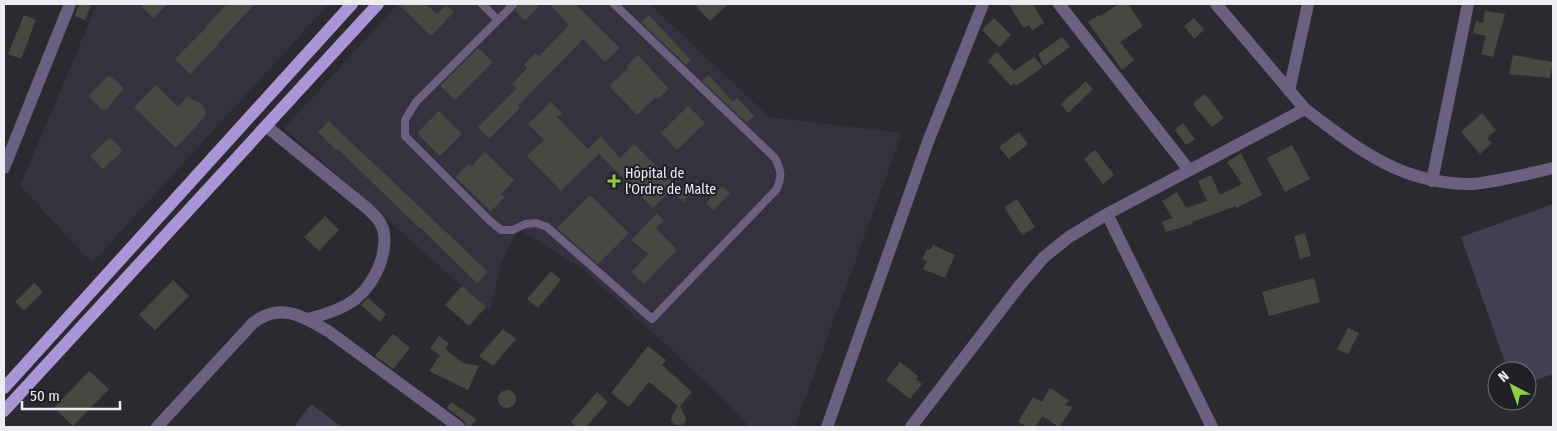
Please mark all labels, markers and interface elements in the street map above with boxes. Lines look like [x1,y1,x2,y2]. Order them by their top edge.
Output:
place label: Hôpital de l'Ordre de Malte [625,165,716,198]
marker: Hôpital de l'Ordre de Malte [607,174,621,188]
north arrow [1487,361,1537,411]
text: N [1495,367,1513,386]
scale bar [22,378,120,410]
text: 50 m [30,387,60,405]

